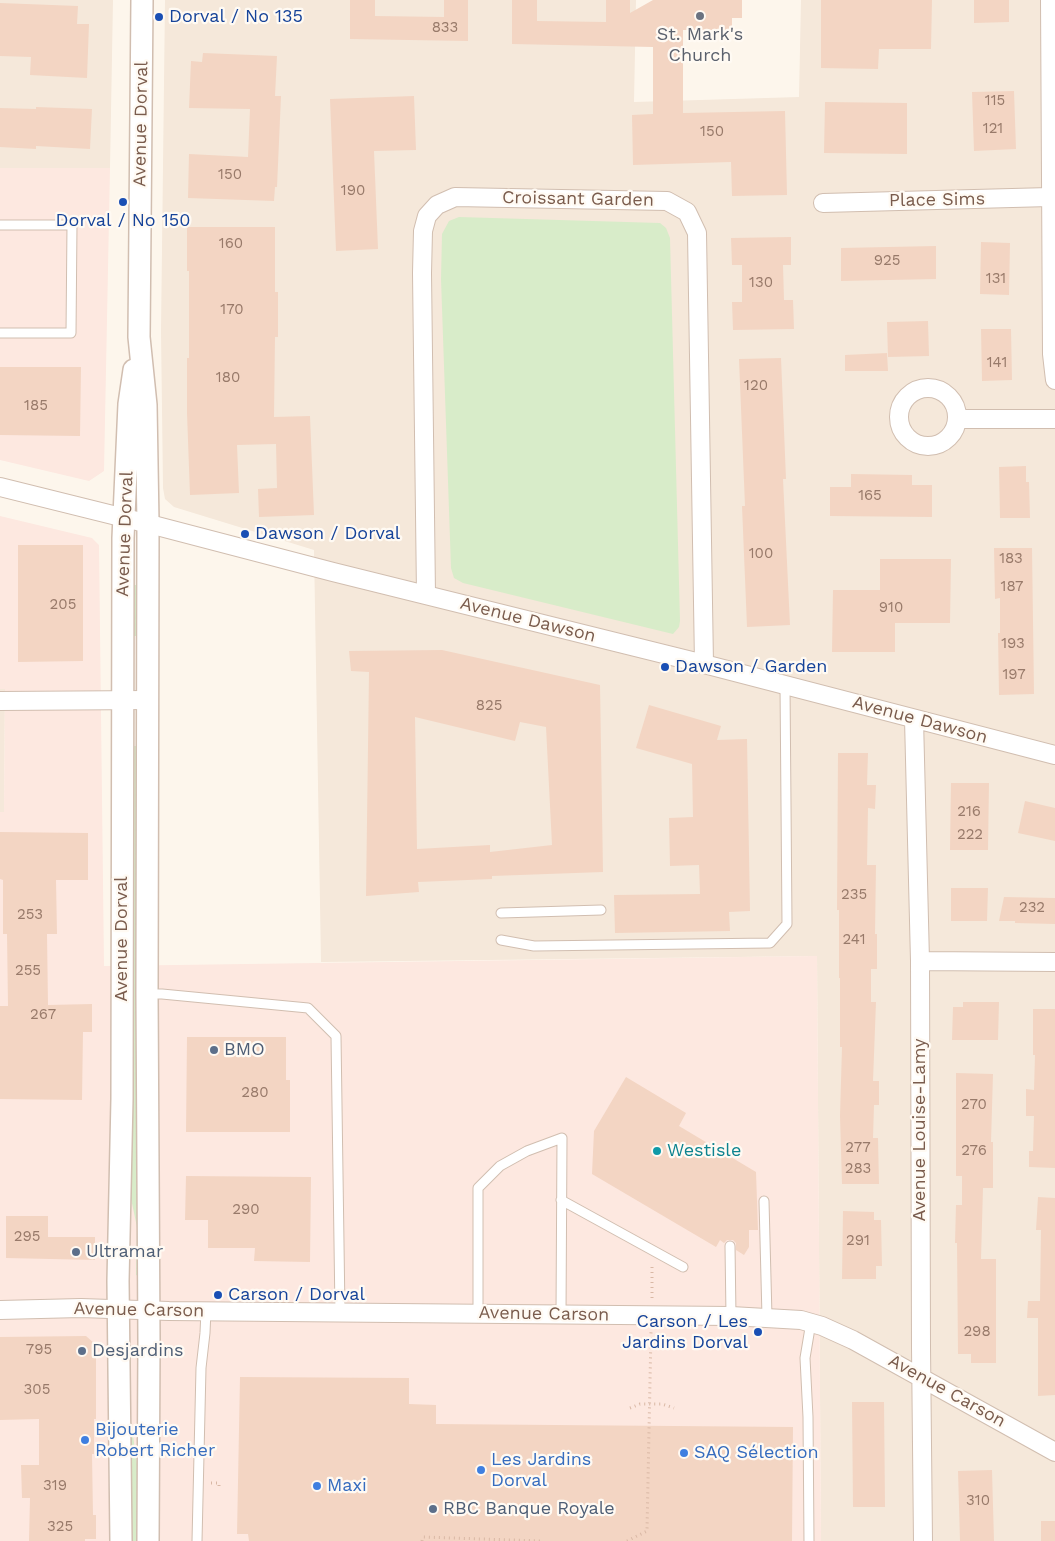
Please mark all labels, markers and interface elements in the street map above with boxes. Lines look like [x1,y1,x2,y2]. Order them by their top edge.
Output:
place label: Dorval / No 135 [169,6,303,28]
marker: St. Mark's Church [694,10,706,22]
marker: Dorval / No 135 [153,11,165,23]
house number: 833 [432,19,458,37]
place label: St. Mark's Church [657,24,743,66]
street label: Avenue Dorval [129,61,153,187]
house number: 115 [985,92,1005,110]
house number: 121 [983,120,1003,138]
house number: 150 [700,123,724,141]
house number: 150 [218,166,242,184]
house number: 190 [341,182,365,200]
street label: Croissant Garden [502,187,654,211]
street label: Place Sims [889,188,985,212]
marker: Dorval / No 150 [117,196,129,208]
place label: Dorval / No 150 [56,210,190,232]
house number: 160 [219,235,243,253]
house number: 925 [874,252,900,270]
house number: 131 [986,270,1006,288]
house number: 130 [749,274,773,292]
house number: 170 [220,301,244,319]
house number: 141 [987,354,1007,372]
house number: 180 [216,369,240,387]
house number: 120 [744,377,768,395]
house number: 185 [24,397,48,415]
street label: Avenue Dorval [112,471,138,597]
house number: 165 [858,487,882,505]
place label: Dawson / Dorval [255,523,400,545]
marker: Dawson / Dorval [239,528,251,540]
house number: 100 [749,545,773,563]
house number: 183 [999,550,1023,568]
house number: 187 [1001,578,1023,596]
street label: Avenue Dawson [458,593,598,647]
house number: 205 [50,596,76,614]
house number: 910 [879,599,903,617]
house number: 193 [1001,635,1025,653]
place label: Dawson / Garden [675,656,827,678]
marker: Dawson / Garden [659,661,671,673]
house number: 197 [1002,666,1026,684]
street label: Avenue Dawson [850,692,990,748]
house number: 825 [476,697,502,715]
house number: 216 [957,803,981,821]
house number: 222 [957,826,983,844]
street label: Avenue Dorval [111,876,133,1002]
house number: 235 [841,886,867,904]
house number: 232 [1019,899,1045,917]
house number: 253 [17,906,43,924]
house number: 241 [842,931,866,949]
house number: 255 [15,962,41,980]
house number: 267 [30,1006,56,1024]
street label: Avenue Louise-Lamy [909,1038,931,1222]
place label: BMO [224,1039,265,1061]
marker: BMO [208,1044,220,1056]
house number: 280 [241,1084,269,1102]
house number: 270 [961,1096,987,1114]
house number: 277 [845,1139,871,1157]
place label: Westisle [667,1140,741,1162]
house number: 276 [961,1142,987,1160]
marker: Westisle [651,1145,663,1157]
house number: 283 [845,1160,871,1178]
house number: 290 [232,1201,260,1219]
house number: 295 [14,1228,40,1246]
house number: 291 [846,1232,870,1250]
place label: Ultramar [86,1241,163,1263]
marker: Ultramar [70,1246,82,1258]
place label: Carson / Dorval [228,1284,365,1306]
marker: Carson / Dorval [212,1289,224,1301]
street label: Avenue Carson [73,1298,205,1322]
street label: Avenue Carson [478,1302,610,1326]
place label: Carson / Les Jardins Dorval [622,1311,748,1354]
house number: 298 [963,1323,991,1341]
marker: Carson / Les Jardins Dorval [752,1326,764,1338]
place label: Desjardins [92,1340,184,1362]
house number: 795 [26,1341,52,1359]
marker: Desjardins [76,1345,88,1357]
street label: Avenue Carson [885,1350,1009,1432]
house number: 305 [24,1381,50,1399]
place label: Bijouterie Robert Richer [95,1419,215,1462]
marker: Bijouterie Robert Richer [79,1434,91,1446]
place label: SAQ Sélection [694,1442,819,1464]
marker: SAQ Sélection [678,1447,690,1459]
place label: Les Jardins Dorval [491,1449,591,1492]
marker: Les Jardins Dorval [475,1464,487,1476]
place label: Maxi [327,1475,367,1497]
house number: 319 [43,1477,67,1495]
marker: Maxi [311,1480,323,1492]
house number: 310 [966,1492,990,1510]
place label: RBC Banque Royale [443,1498,615,1520]
marker: RBC Banque Royale [427,1503,439,1515]
house number: 325 [47,1518,73,1536]

